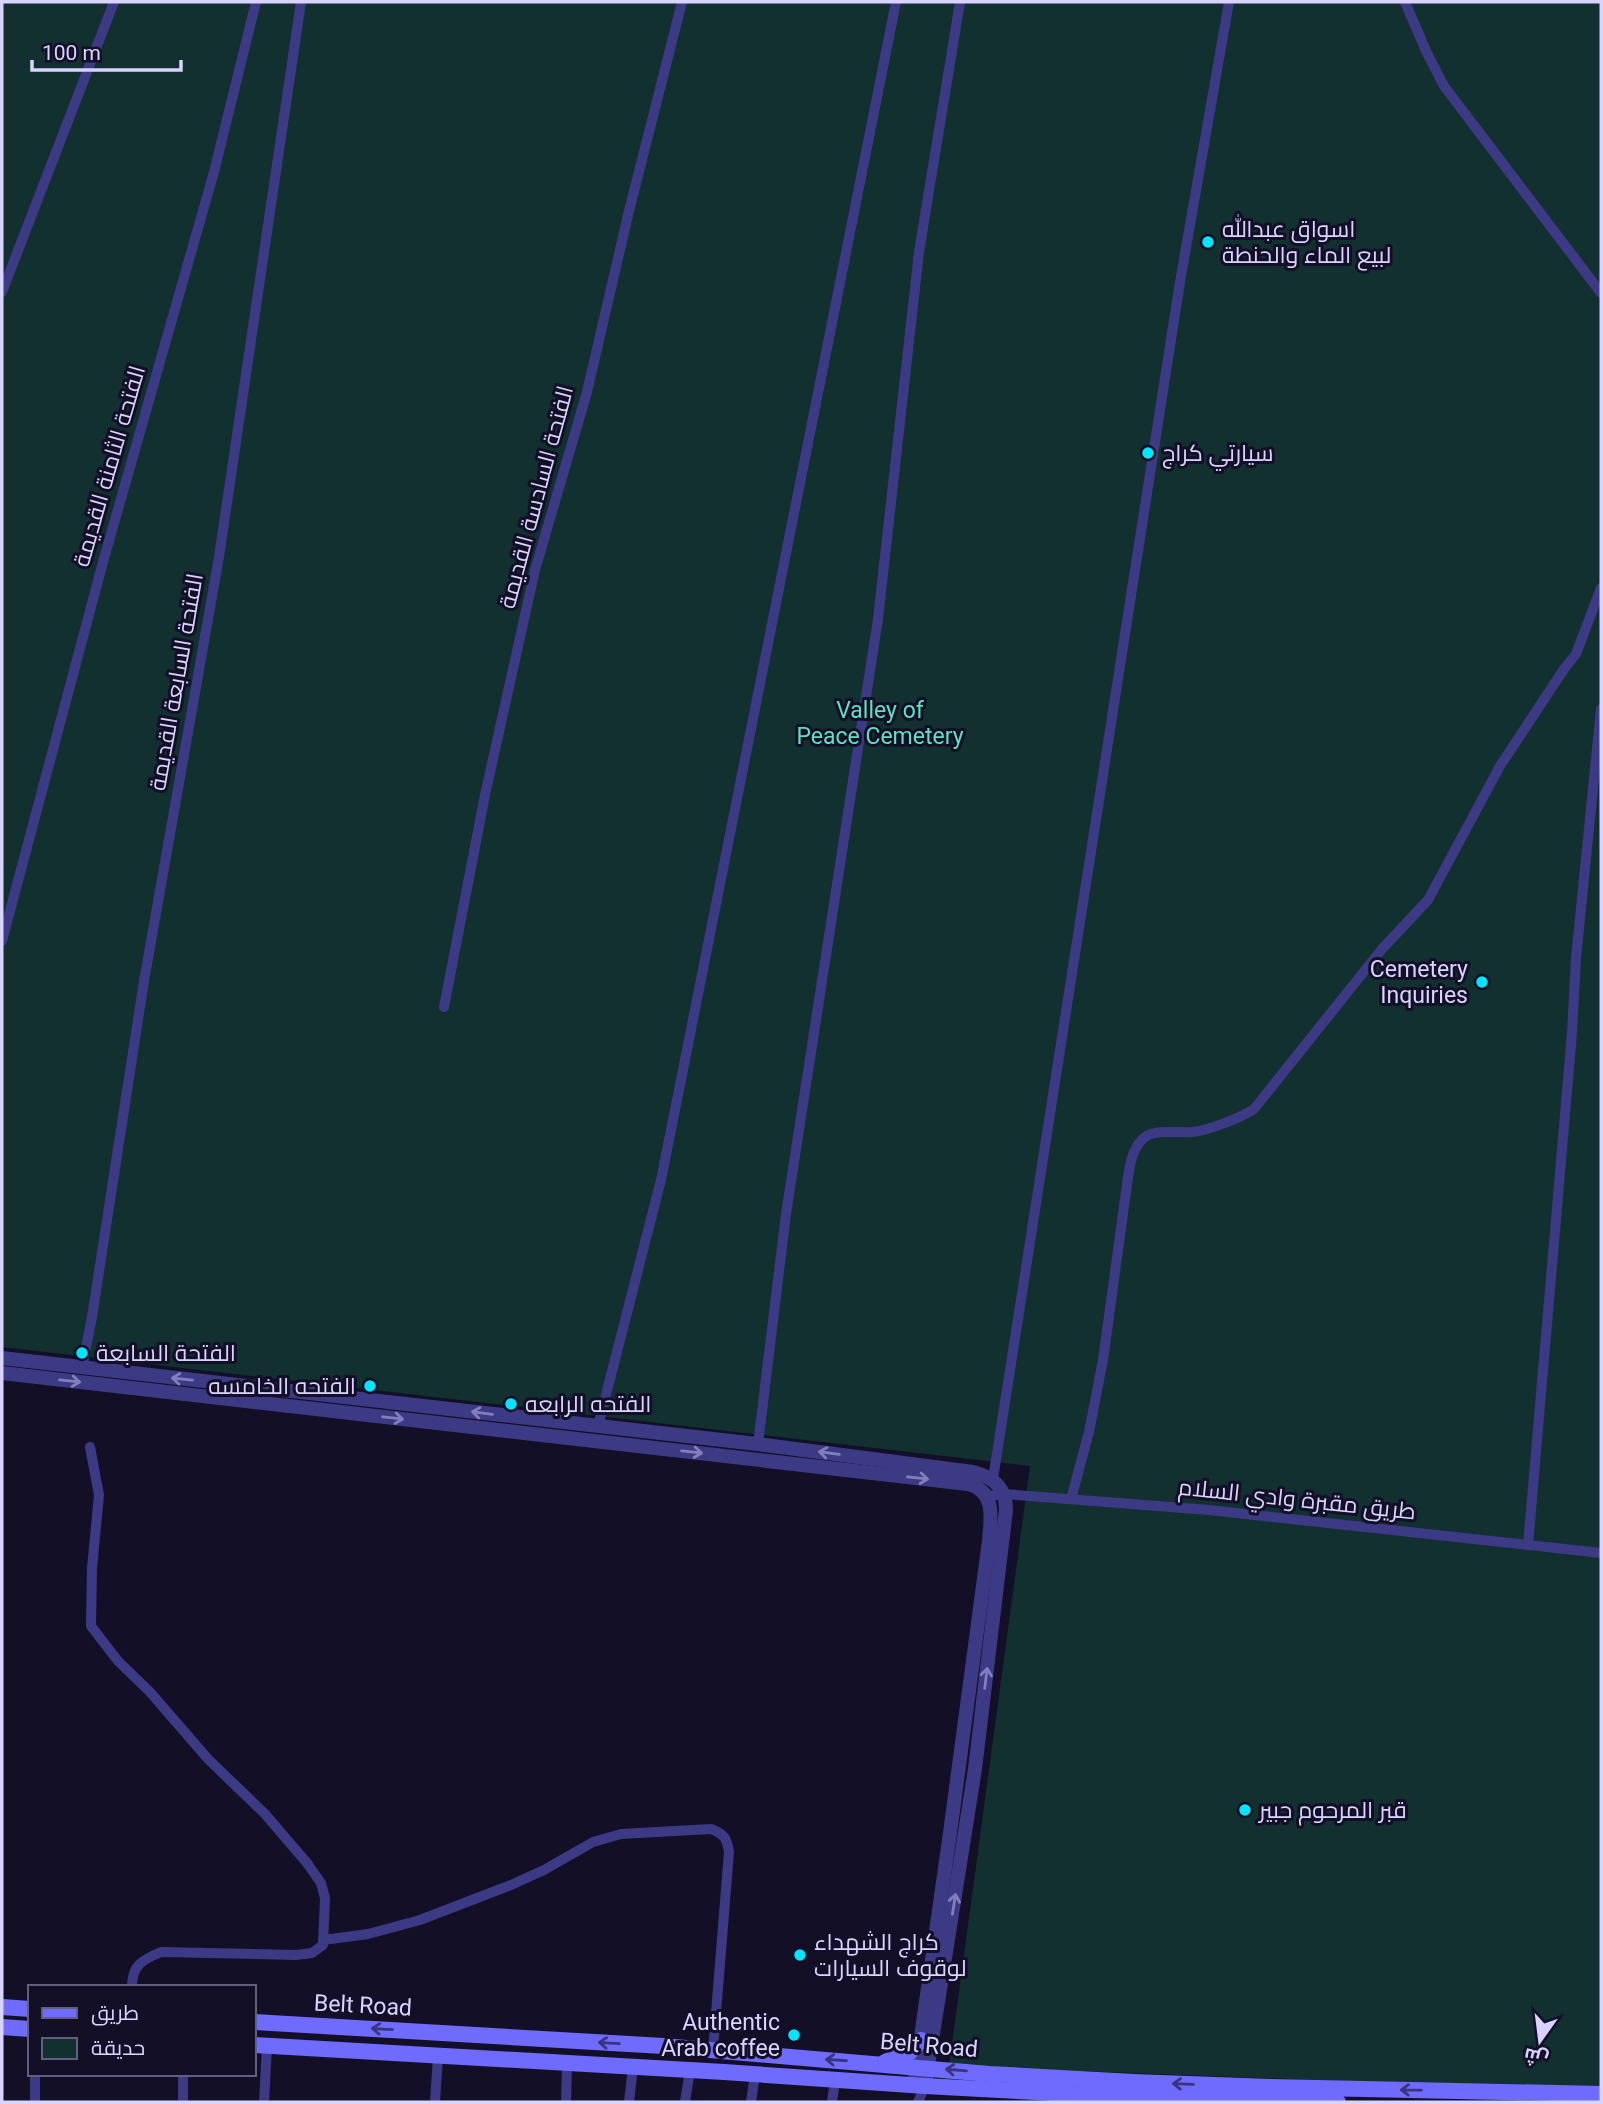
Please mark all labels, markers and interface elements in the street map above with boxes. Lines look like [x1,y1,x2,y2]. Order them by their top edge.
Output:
scale bar [32,28,180,72]
text: 100 m [42,41,101,65]
place label: اسواق عبدالله لبيع الماء والحنطة [1222,214,1391,271]
marker: اسواق عبدالله لبيع الماء والحنطة [1200,234,1216,250]
street label: الفتحة الثامنة القديمة [68,362,151,570]
street label: الفتحة السادسة القديمة [494,383,579,611]
place label: سيارتي كراج [1162,440,1274,471]
marker: سيارتي كراج [1140,445,1156,461]
street label: الفتحة السابعة القديمة [144,571,209,793]
park label: Valley of Peace Cemetery [796,697,964,750]
place label: Cemetery Inquiries [1370,956,1468,1009]
marker: Cemetery Inquiries [1474,974,1490,990]
place label: الفتحة السابعة [96,1340,236,1367]
marker: الفتحة السابعة [74,1345,90,1361]
one-way arrow [172,1372,194,1385]
place label: الفتحه الخامسه [208,1373,356,1400]
one-way arrow [58,1375,80,1388]
marker: الفتحه الخامسه [362,1378,378,1394]
place label: الفتحه الرابعه [525,1391,652,1418]
marker: الفتحه الرابعه [503,1396,519,1412]
one-way arrow [471,1406,493,1419]
one-way arrow [381,1412,404,1425]
one-way arrow [680,1446,703,1459]
one-way arrow [818,1447,841,1460]
one-way arrow [906,1472,929,1485]
street label: طريق مقبرة وادي السلام [1176,1474,1417,1529]
one-way arrow [980,1668,993,1690]
place label: قبر المرحوم جبير [1257,1797,1407,1826]
marker: قبر المرحوم جبير [1237,1802,1253,1818]
one-way arrow [948,1893,961,1916]
place label: كراج الشهداء لوقوف السيارات [814,1929,967,1982]
marker: كراج الشهداء لوقوف السيارات [792,1947,808,1963]
legend [28,1985,256,2076]
street label: Belt Road [313,1989,413,2022]
text: طريق [91,2001,139,2026]
north arrow [1505,2006,1575,2076]
place label: Authentic Arab coffee [661,2009,780,2062]
one-way arrow [371,2022,394,2035]
marker: Authentic Arab coffee [786,2027,802,2043]
street label: Belt Road [879,2028,979,2063]
text: حديقة [91,2036,145,2060]
one-way arrow [598,2036,621,2049]
text: ش [1521,2043,1551,2071]
one-way arrow [825,2053,848,2066]
one-way arrow [945,2064,968,2077]
one-way arrow [1172,2077,1195,2090]
one-way arrow [1399,2083,1422,2096]

